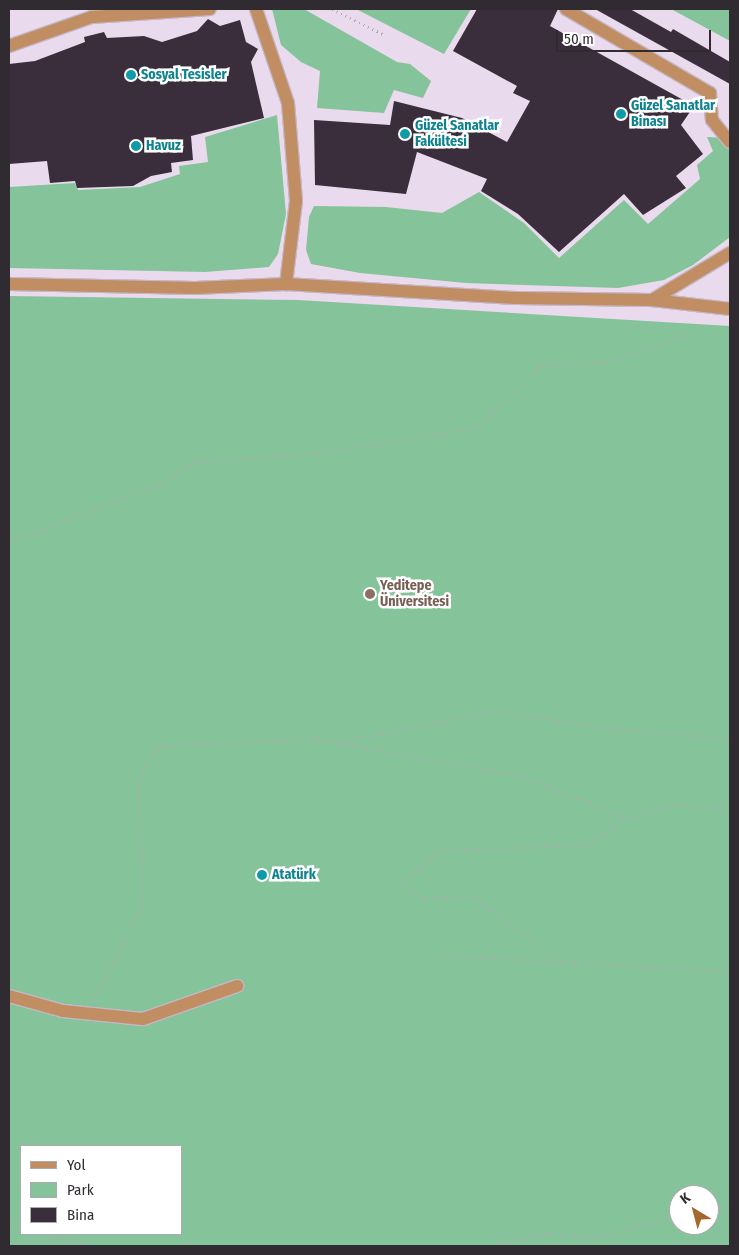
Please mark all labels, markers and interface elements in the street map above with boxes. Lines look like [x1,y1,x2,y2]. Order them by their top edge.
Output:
scale bar [559,20,714,52]
text: 50 m [564,30,594,48]
place label: Sosyal Tesisler [141,67,227,83]
marker: Sosyal Tesisler [125,69,137,81]
place label: Güzel Sanatlar Binası [631,98,715,130]
marker: Güzel Sanatlar Binası [615,108,627,120]
place label: Güzel Sanatlar Fakültesi [415,118,499,150]
marker: Güzel Sanatlar Fakültesi [399,128,411,140]
place label: Havuz [146,138,181,154]
marker: Havuz [130,140,142,152]
place label: Yeditepe Üniversitesi [380,578,449,610]
marker: Yeditepe Üniversitesi [364,588,376,600]
place label: Atatürk [272,867,316,883]
marker: Atatürk [256,869,268,881]
legend [20,1145,182,1235]
text: Yol [67,1156,85,1174]
text: Park [67,1181,94,1199]
north arrow [669,1185,719,1235]
text: K [677,1189,694,1208]
text: Bina [67,1206,94,1224]

